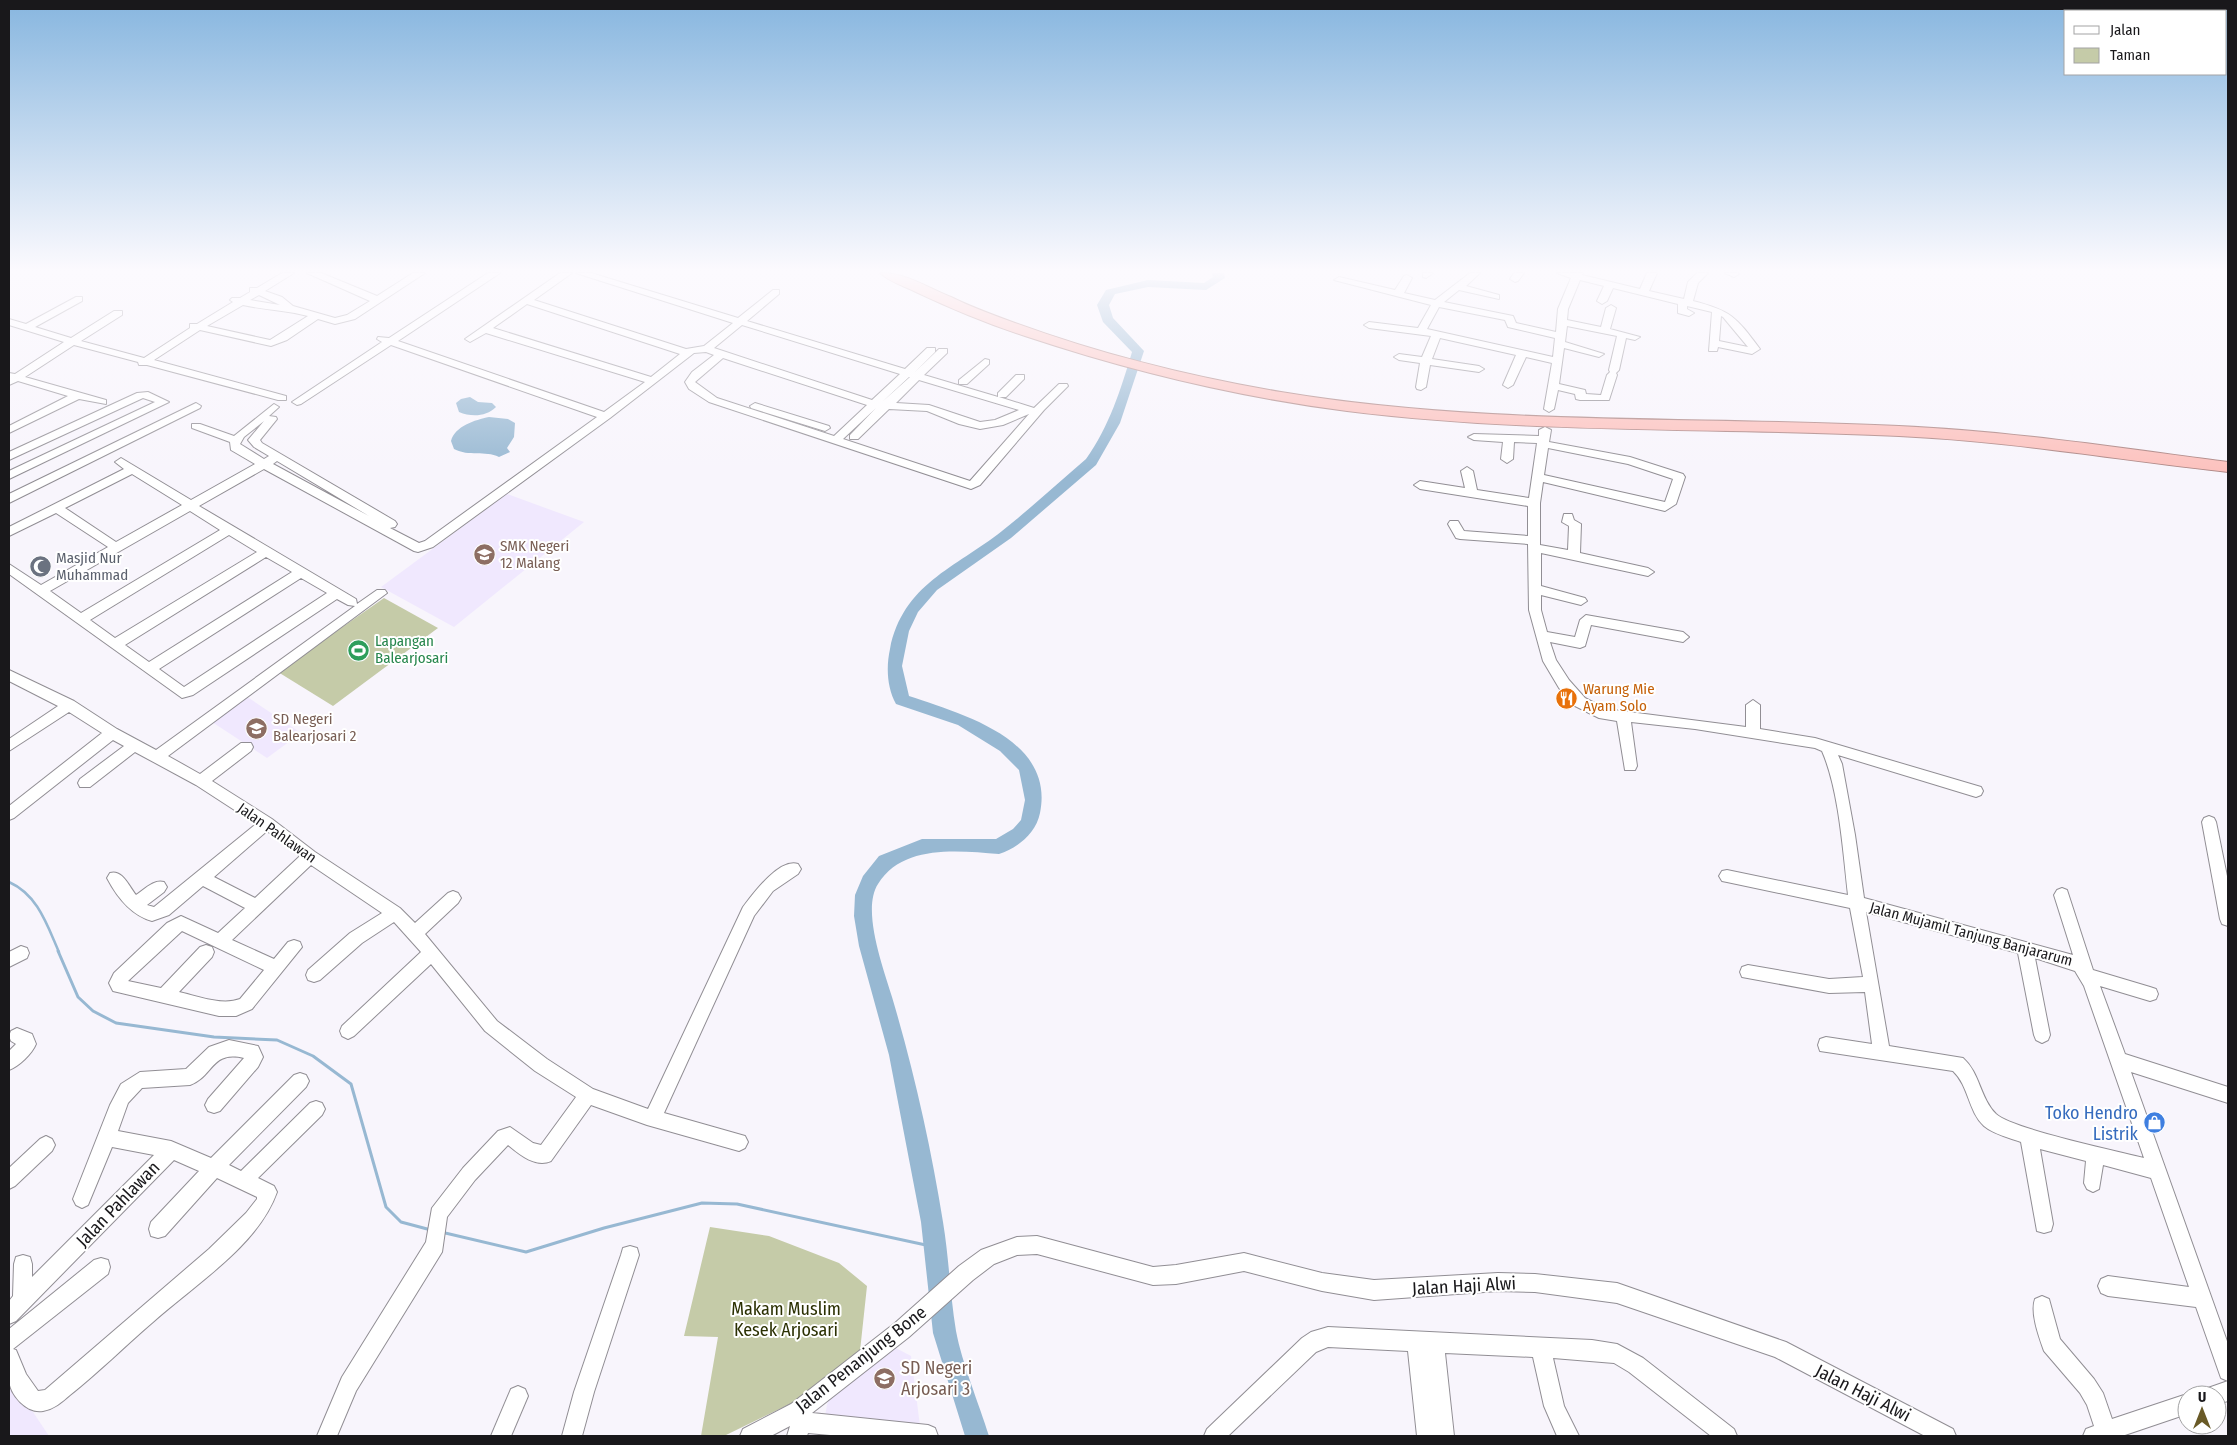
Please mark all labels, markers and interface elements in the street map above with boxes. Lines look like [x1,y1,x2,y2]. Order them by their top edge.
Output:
legend [2064,10,2227,75]
text: Jalan [2110,21,2140,39]
text: Taman [2110,46,2150,64]
place label: SMK Negeri 12 Malang [500,537,569,572]
school or university icon: SMK Negeri 12 Malang [472,543,496,567]
place label: Masjid Nur Muhammad [56,549,128,584]
mosque icon: Masjid Nur Muhammad [28,555,52,579]
place label: Lapangan Balearjosari [375,632,448,667]
sports icon: Lapangan Balearjosari [347,638,371,662]
place label: Warung Mie Ayam Solo [1583,680,1655,715]
restaurant icon: Warung Mie Ayam Solo [1555,686,1579,710]
place label: SD Negeri Balearjosari 2 [273,710,357,745]
school or university icon: SD Negeri Balearjosari 2 [245,716,269,740]
street label: Jalan Pahlawan [234,799,320,867]
street label: Jalan Mujamil Tanjung Banjararum [1868,898,2074,970]
place label: Toko Hendro Listrik [2045,1102,2139,1145]
shop icon: Toko Hendro Listrik [2142,1111,2166,1135]
street label: Jalan Pahlawan [72,1157,164,1251]
street label: Jalan Haji Alwi [1411,1272,1517,1300]
park label: Makam Muslim Kesek Arjosari [731,1298,841,1341]
street label: Jalan Penanjung Bone [791,1301,931,1417]
place label: SD Negeri Arjosari 3 [901,1357,972,1400]
street label: Jalan Haji Alwi [1812,1360,1914,1426]
school or university icon: SD Negeri Arjosari 3 [873,1366,897,1390]
north arrow [2177,1385,2227,1435]
text: U [2198,1389,2206,1406]

